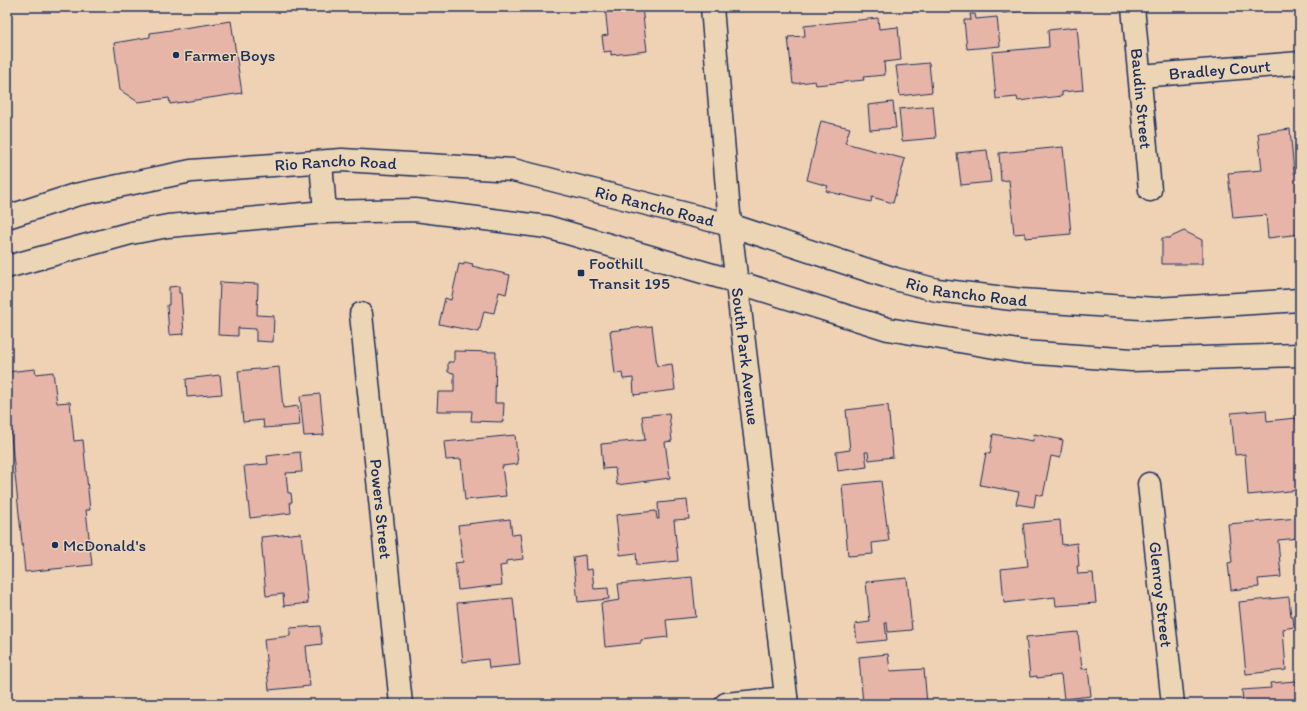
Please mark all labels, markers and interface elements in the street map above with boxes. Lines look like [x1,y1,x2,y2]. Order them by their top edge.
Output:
place label: Farmer Boys [184,45,275,65]
street label: Baudin Street [1127,47,1156,150]
marker: Farmer Boys [171,50,181,60]
street label: Bradley Court [1168,55,1271,84]
street label: Rio Rancho Road [274,150,398,175]
street label: Rio Rancho Road [593,181,717,231]
place label: Foothill Transit 195 [589,253,670,293]
marker: Foothill Transit 195 [576,268,586,278]
street label: Rio Rancho Road [904,272,1028,310]
street label: South Park Avenue [728,286,764,426]
street label: Powers Street [366,458,396,560]
place label: McDonald's [63,535,146,555]
marker: McDonald's [50,540,60,550]
street label: Glenroy Street [1145,540,1177,648]

